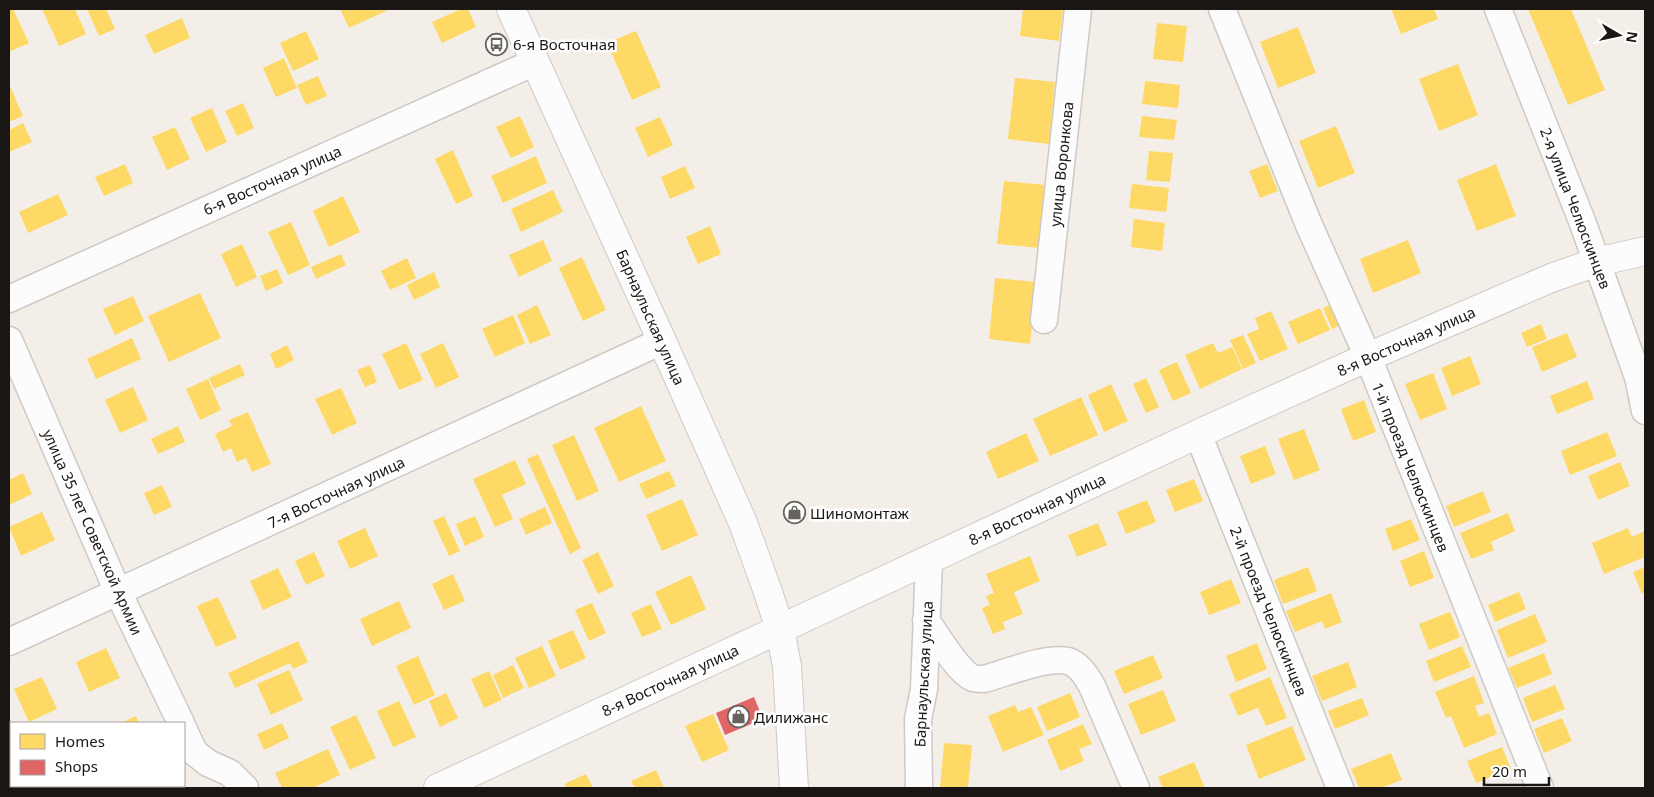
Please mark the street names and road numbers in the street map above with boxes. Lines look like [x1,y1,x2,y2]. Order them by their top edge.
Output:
street label: улица Воронкова [1044,100,1078,228]
street label: 2-я улица Челюскинцев [1536,124,1616,292]
street label: 6-я Восточная улица [200,141,344,219]
street label: Барнаульская улица [612,246,690,388]
street label: 8-я Восточная улица [1334,302,1478,380]
street label: 1-й проезд Челюскинцев [1368,379,1454,555]
street label: улица 35 лет Советской Армии [38,426,148,638]
street label: 7-я Восточная улица [264,451,408,533]
street label: 8-я Восточная улица [965,468,1109,550]
street label: 2-й проезд Челюскинцев [1226,523,1312,699]
street label: Барнаульская улица [909,600,937,748]
street label: 8-я Восточная улица [598,639,742,721]

